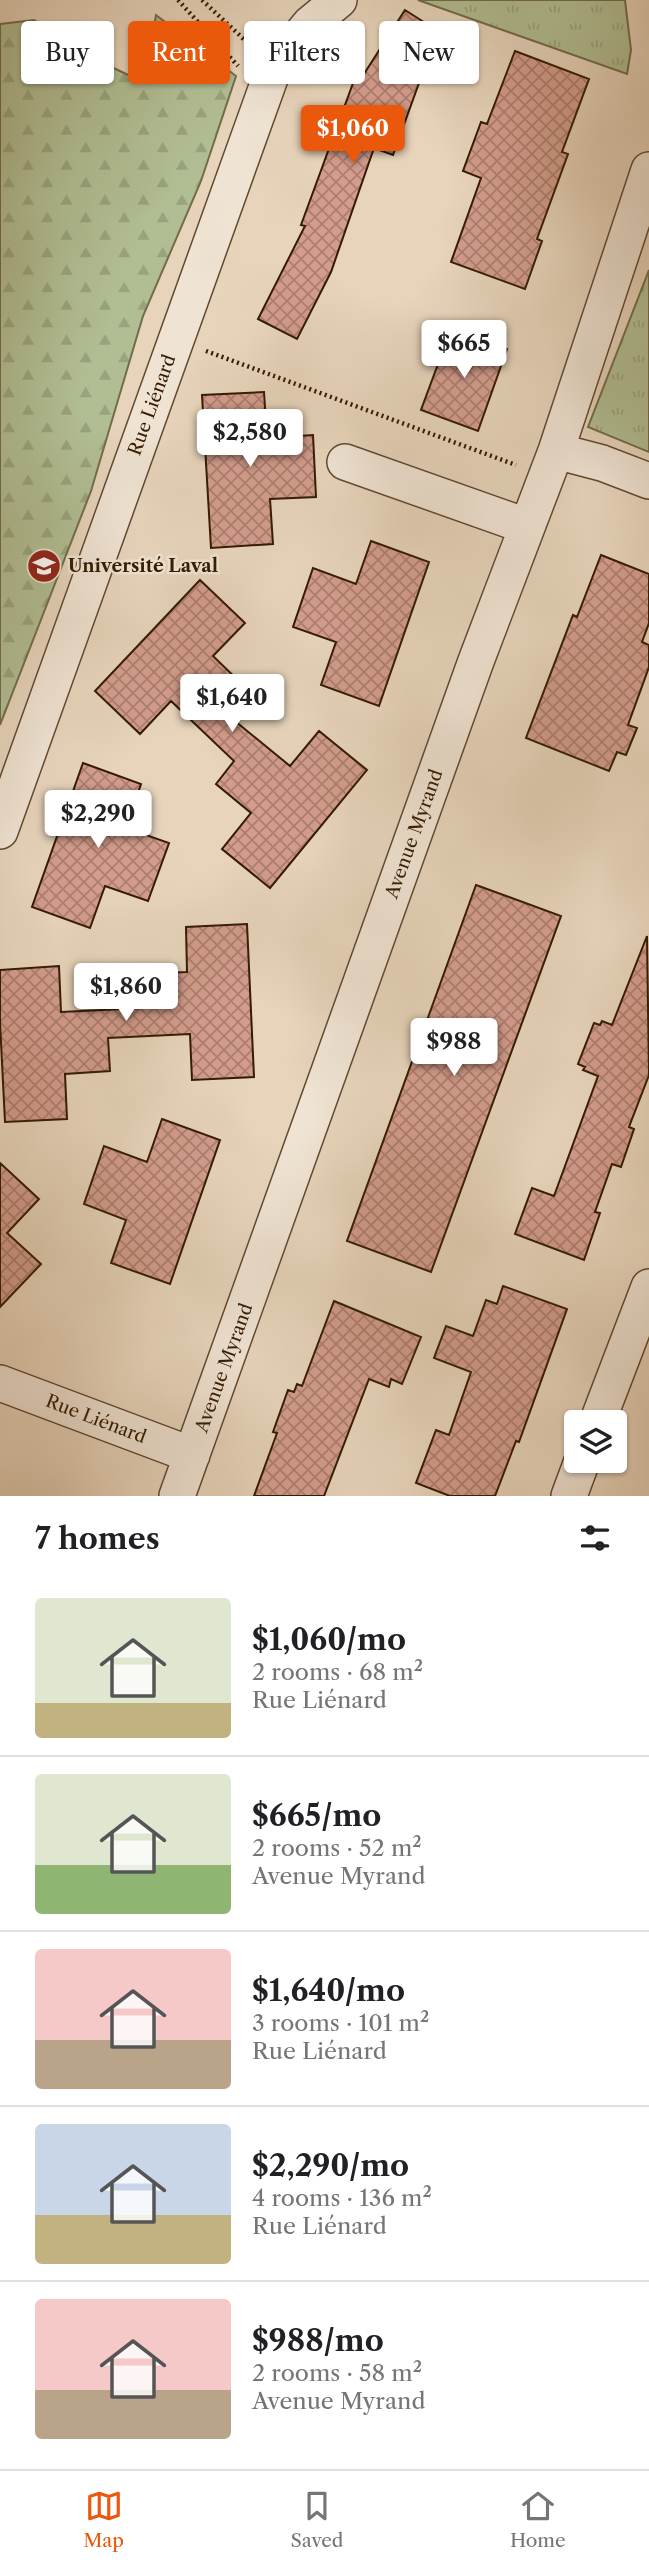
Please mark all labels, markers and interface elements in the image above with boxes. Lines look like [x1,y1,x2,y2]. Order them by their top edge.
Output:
chip: Buy [21,21,114,84]
chip: Rent [128,21,230,84]
chip: Filters [244,21,365,84]
chip: New [379,21,479,84]
pin: $1,060 [296,106,410,165]
text: $1,060 [317,114,389,142]
pin: $665 [423,320,505,380]
text: $665 [437,329,491,357]
street label: Rue Liénard [124,352,180,458]
pin: $2,580 [193,410,307,469]
text: $2,580 [213,418,287,446]
school or university icon: Université Laval [25,547,63,585]
place label: Université Laval [68,555,218,577]
pin: $1,640 [175,674,289,734]
text: $1,640 [196,683,268,711]
street label: Avenue Myrand [380,766,448,902]
pin: $2,290 [41,790,155,850]
text: $2,290 [61,799,135,827]
pin: $1,860 [69,964,183,1023]
text: $1,860 [90,972,162,1000]
pin: $988 [413,1018,495,1078]
text: $988 [427,1027,481,1055]
street label: Avenue Myrand [190,1300,258,1436]
street label: Rue Liénard [43,1390,149,1448]
map controls [564,1410,627,1473]
button: layers [564,1410,627,1473]
icon: filters [576,1519,614,1557]
text: 7 homes [35,1520,160,1557]
text: $1,060/mo [252,1621,406,1658]
icon: home [91,1626,175,1710]
text: 2 rooms · 68 m² [252,1658,423,1686]
text: Rue Liénard [252,1686,387,1714]
text: $665/mo [252,1797,381,1834]
icon: home [91,1802,175,1886]
text: 2 rooms · 52 m² [252,1834,422,1862]
text: Avenue Myrand [252,1862,425,1890]
text: $1,640/mo [252,1972,405,2009]
icon: home [91,1977,175,2061]
text: 3 rooms · 101 m² [252,2009,429,2037]
text: Rue Liénard [252,2037,387,2065]
text: $2,290/mo [252,2147,409,2184]
icon: home [91,2152,175,2236]
text: 4 rooms · 136 m² [252,2184,432,2212]
text: Rue Liénard [252,2212,387,2240]
text: $988/mo [252,2322,384,2359]
icon: home [91,2327,175,2411]
text: 2 rooms · 58 m² [252,2359,422,2387]
text: Avenue Myrand [252,2387,425,2415]
tab: Map [83,2487,124,2552]
tab: Saved [291,2487,343,2552]
tab: Home [510,2487,566,2552]

